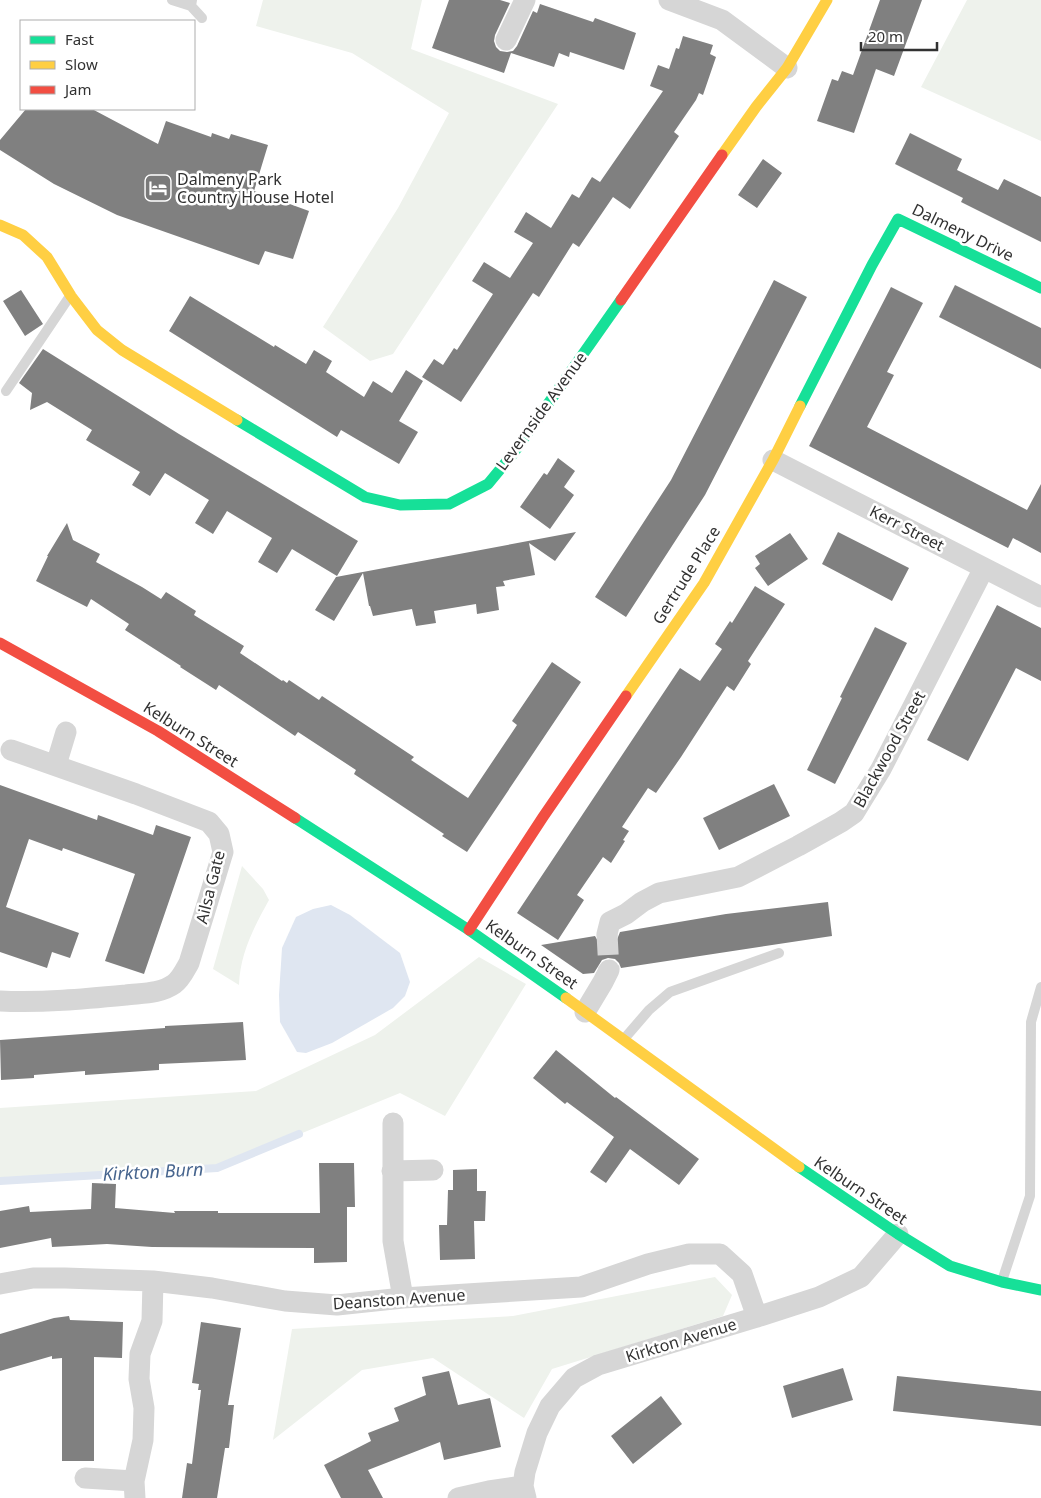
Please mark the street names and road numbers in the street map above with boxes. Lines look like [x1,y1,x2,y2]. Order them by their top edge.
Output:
street label: Dalmeny Drive [908,198,1018,266]
street label: Levernside Avenue [490,347,592,475]
street label: Kerr Street [866,500,948,556]
street label: Gertrude Place [647,522,725,628]
street label: Blackwood Street [848,686,930,811]
street label: Kelburn Street [139,696,243,772]
street label: Ailsa Gate [190,848,230,926]
street label: Kelburn Street [481,914,583,994]
street label: Kelburn Street [810,1151,912,1229]
street label: Deanston Avenue [332,1283,466,1315]
street label: Kirkton Avenue [623,1313,739,1367]

